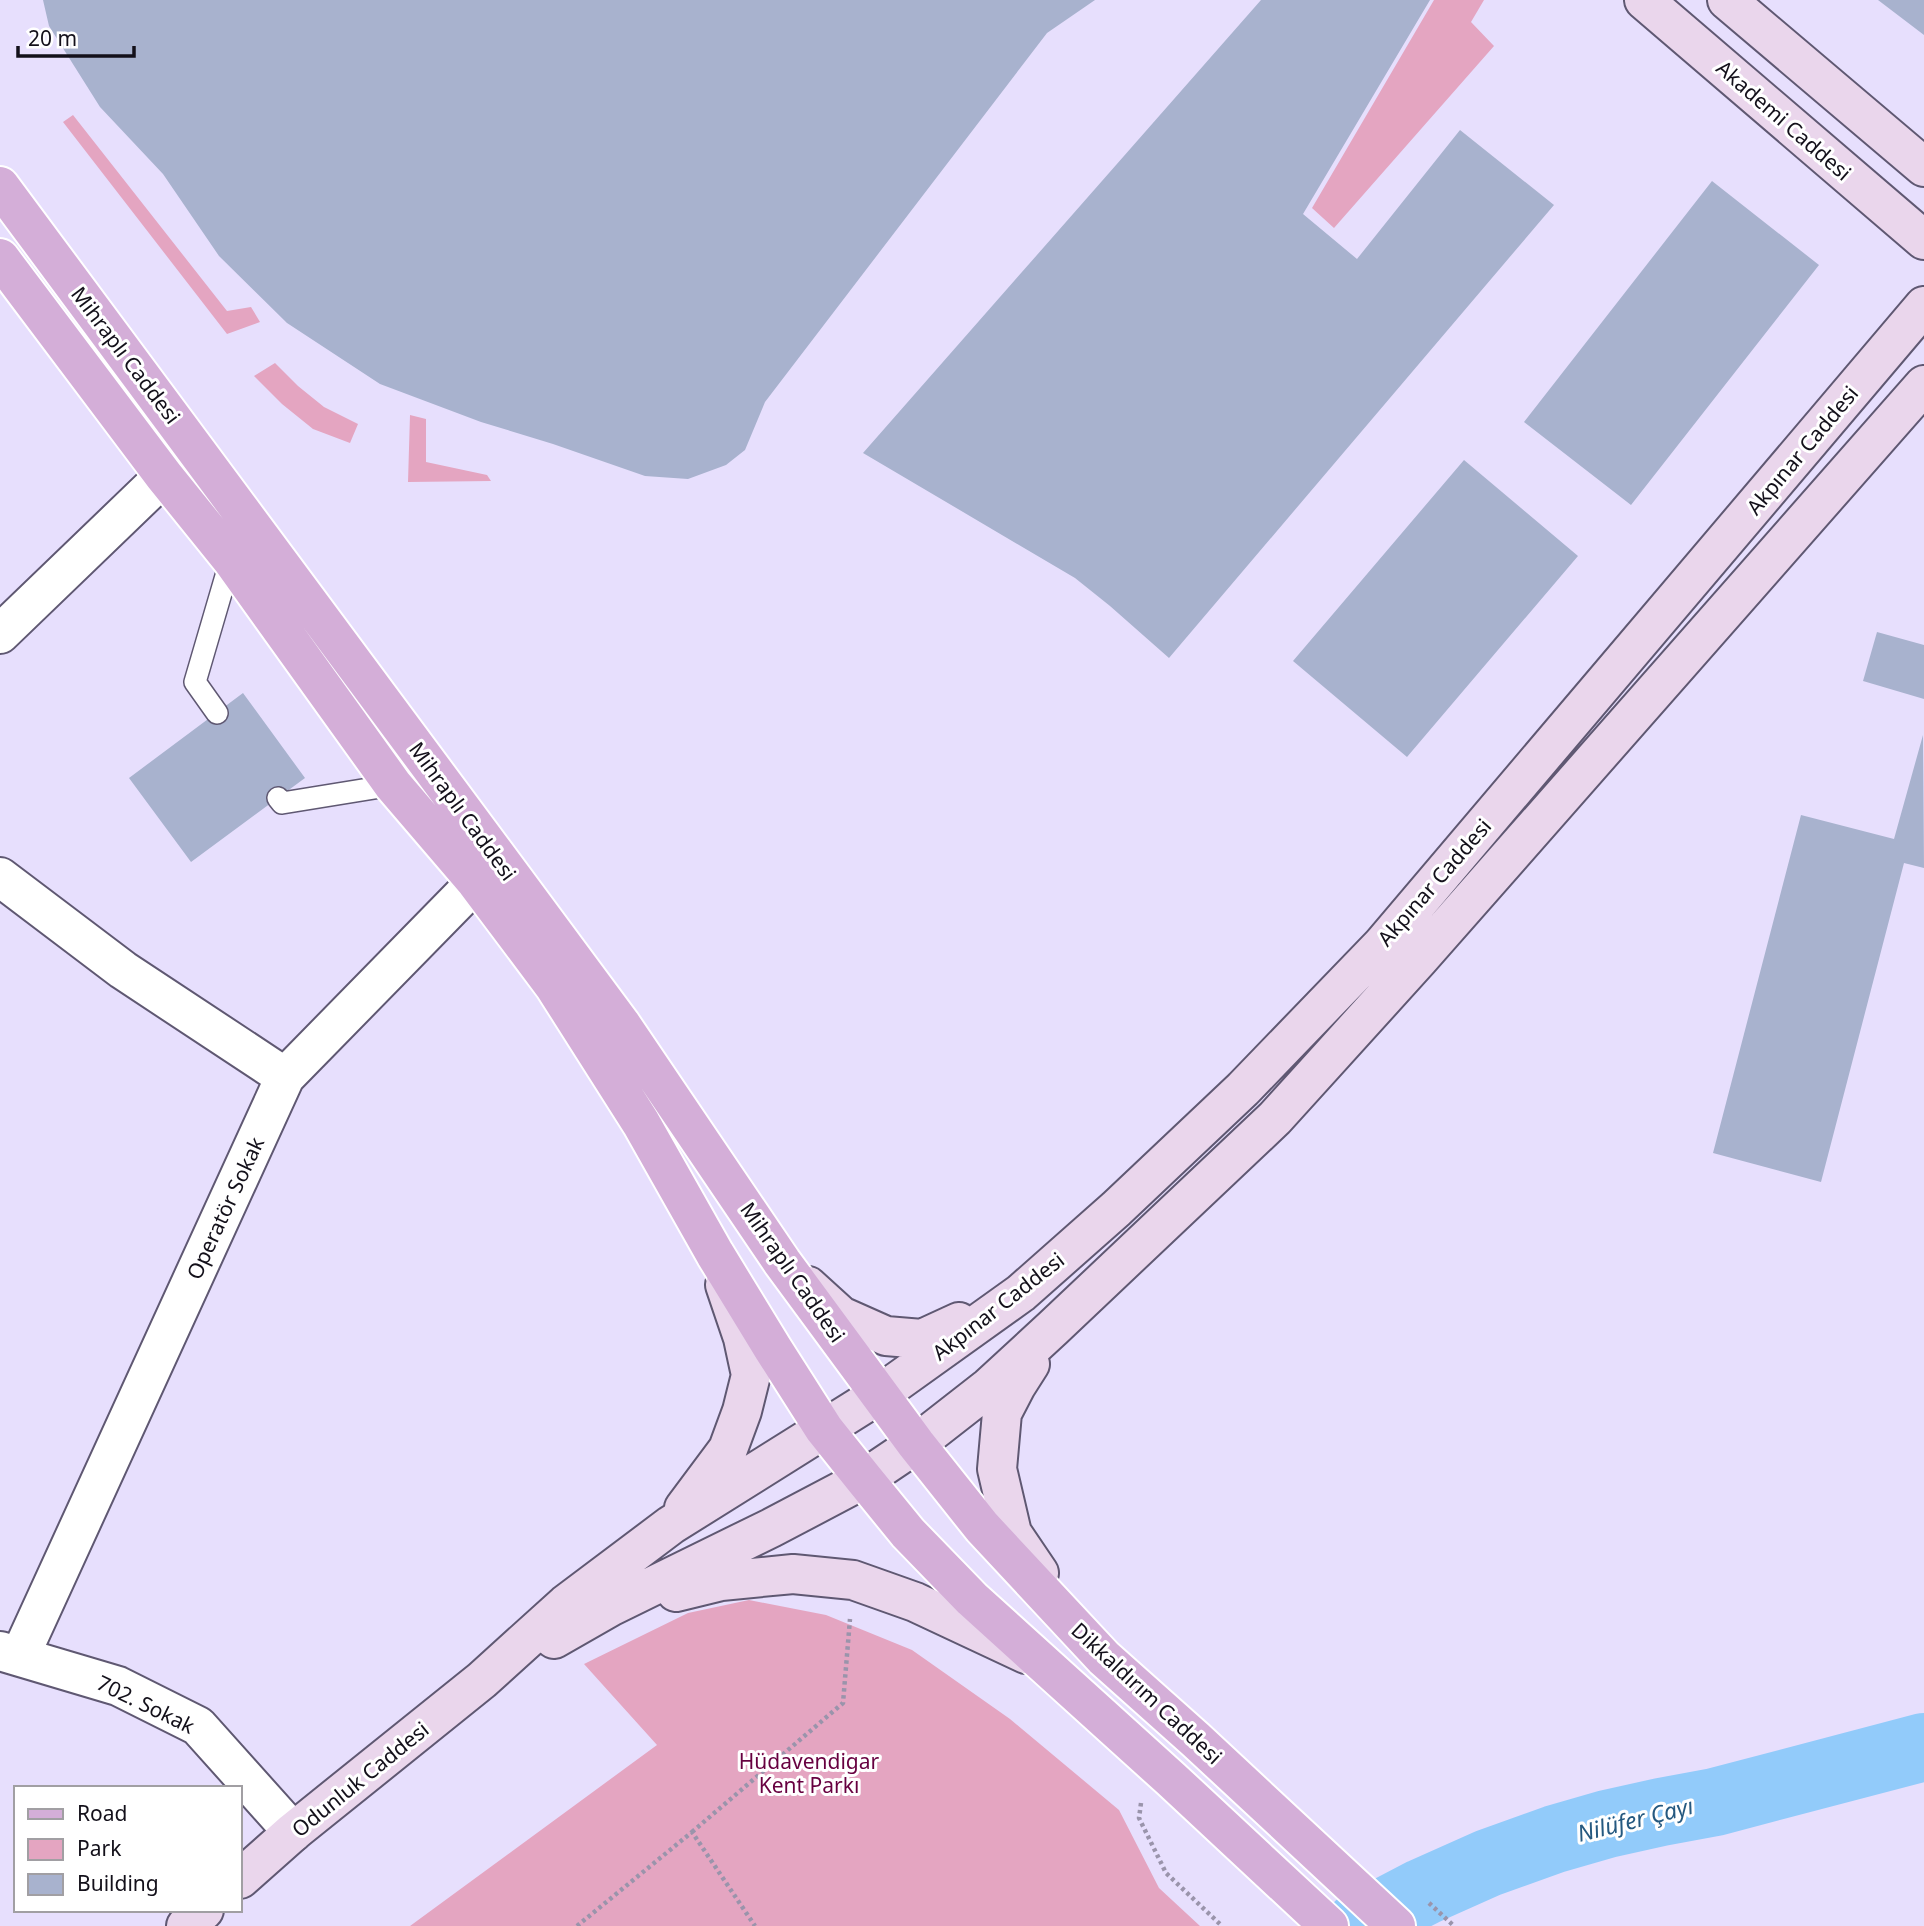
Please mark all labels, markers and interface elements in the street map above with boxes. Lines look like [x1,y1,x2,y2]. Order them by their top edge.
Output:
scale bar [18,14,133,58]
text: 20 m [28,24,77,52]
street label: Akademi Caddesi [1711,54,1857,186]
street label: Mihraplı Caddesi [65,281,187,429]
street label: Akpınar Caddesi [1740,380,1864,520]
street label: Mihraplı Caddesi [403,736,523,886]
street label: Akpınar Caddesi [1371,812,1497,952]
street label: Operatör Sokak [180,1132,271,1284]
street label: Mihraplı Caddesi [734,1196,852,1348]
street label: Akpınar Caddesi [926,1246,1070,1366]
street label: Dikkaldırım Caddesi [1066,1616,1228,1770]
street label: 702. Sokak [92,1668,200,1740]
street label: Odunluk Caddesi [286,1715,434,1843]
park label: Hüdavendigar Kent Parkı [739,1747,880,1799]
legend [14,1786,242,1912]
water label: Nilüfer Çayı [1574,1789,1696,1849]
text: Road [77,1799,127,1827]
text: Park [77,1834,122,1862]
text: Building [77,1869,159,1897]

